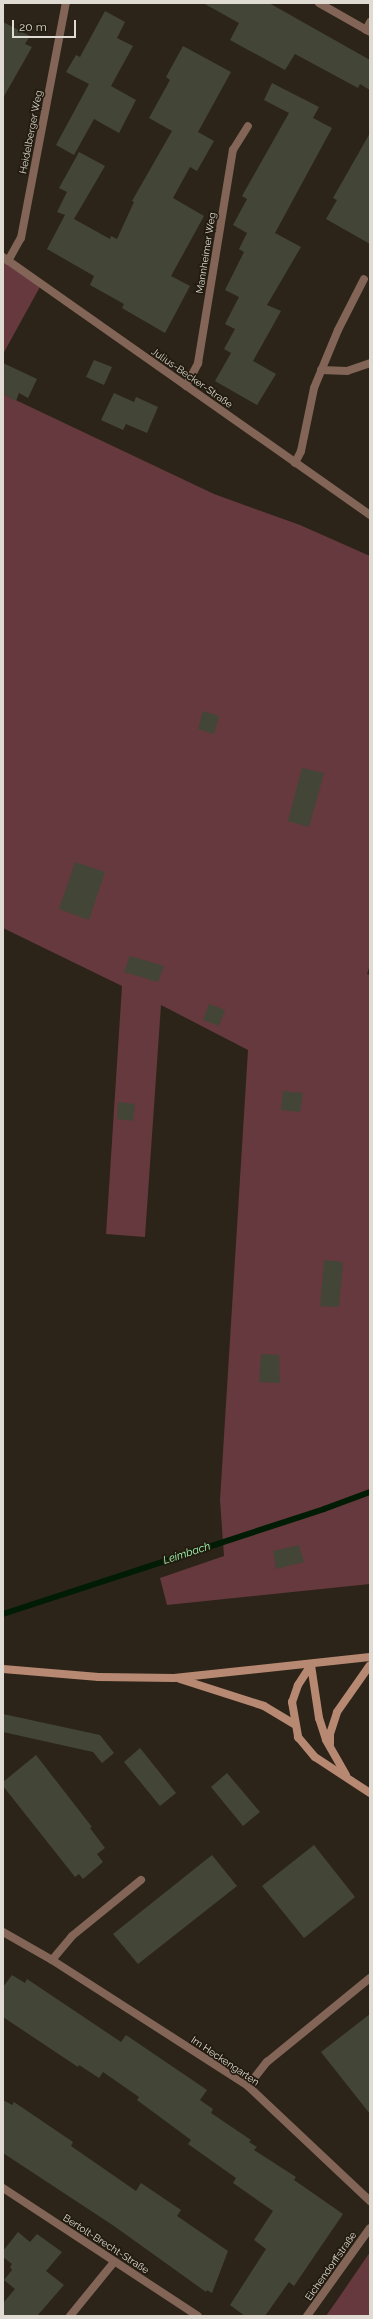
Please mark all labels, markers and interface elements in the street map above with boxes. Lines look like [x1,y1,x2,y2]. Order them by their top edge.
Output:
scale bar [14,12,78,38]
text: 20 m [19,20,47,34]
street label: Heidelberger Weg [17,89,45,175]
street label: Mannheimer Weg [194,211,218,295]
street label: Julius-Becker-Straße [149,345,235,411]
water label: Leimbach [162,1540,212,1568]
street label: Im Heckengarten [189,2034,261,2088]
street label: Bertolt-Brecht-Straße [61,2212,151,2276]
street label: Eichendorffstraße [303,2229,359,2303]

